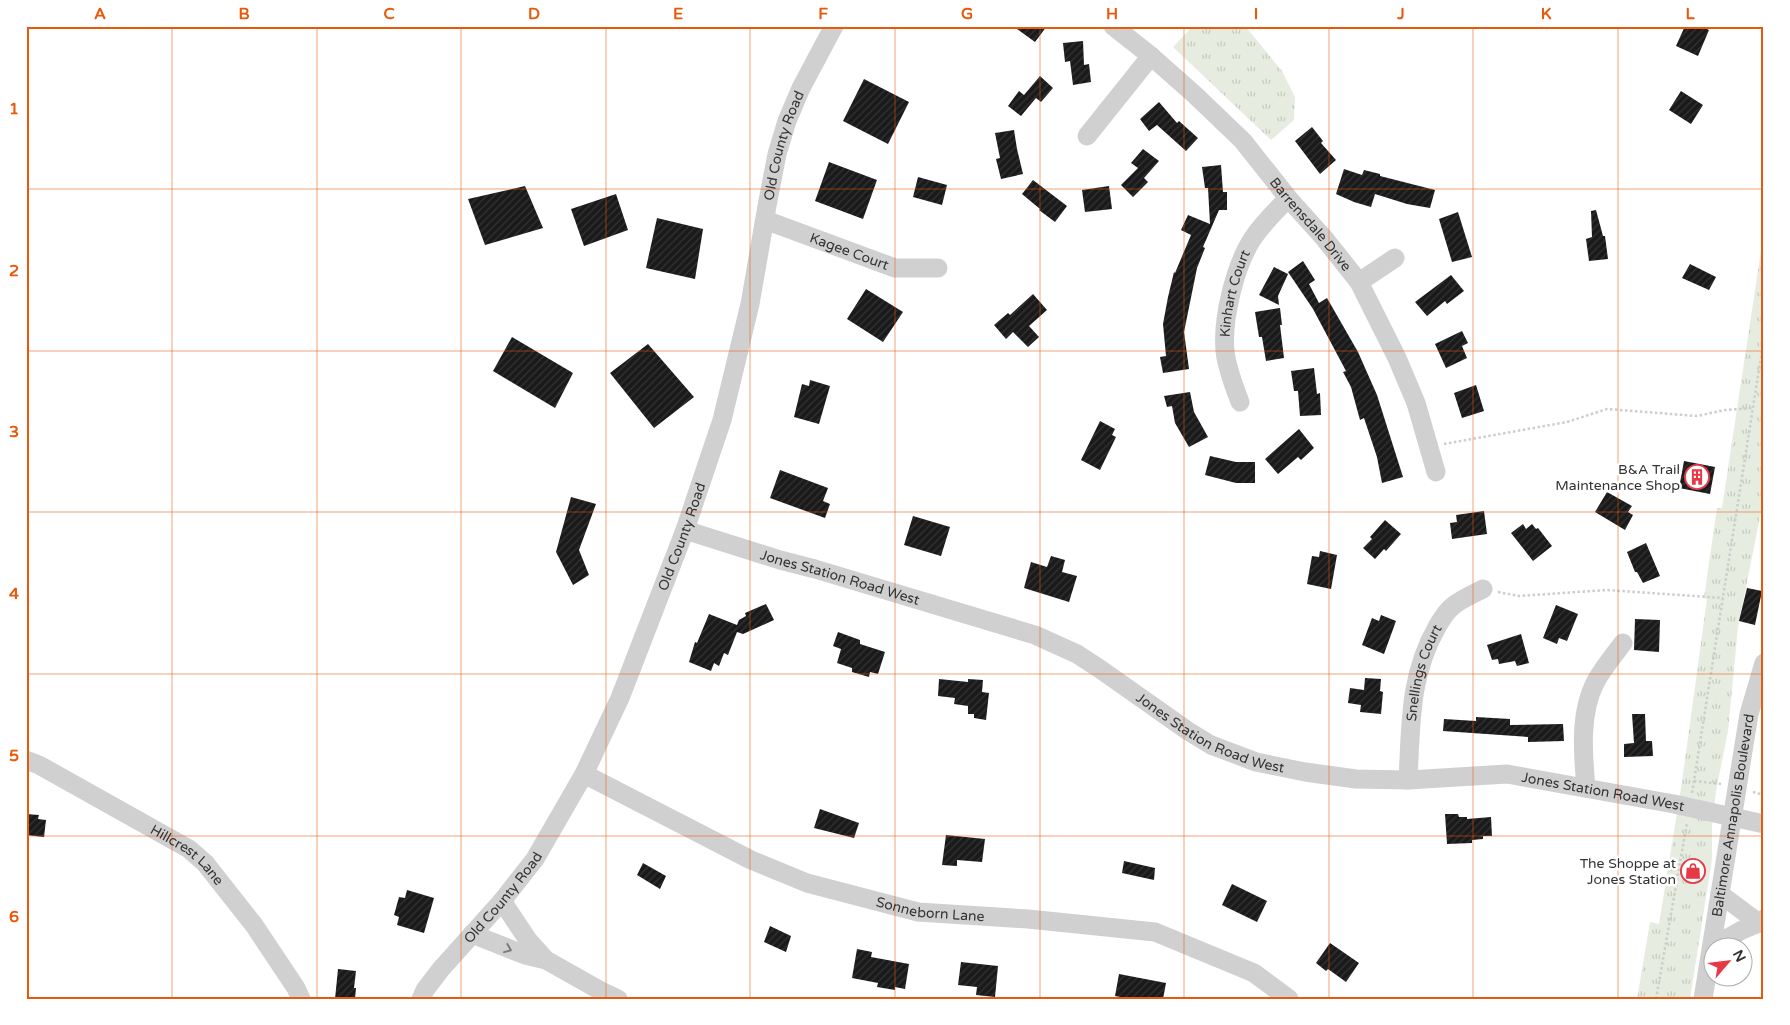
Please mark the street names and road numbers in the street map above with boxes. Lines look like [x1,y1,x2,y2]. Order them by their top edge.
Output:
street label: Old County Road [760,88,807,202]
street label: Barrensdale Drive [1266,174,1355,274]
street label: Kagee Court [808,229,892,274]
street label: Kinhart Court [1216,246,1254,338]
street label: Old County Road [654,480,709,593]
street label: Jones Station Road West [758,546,922,609]
street label: Snellings Court [1403,621,1446,722]
street label: Jones Station Road West [1133,689,1287,776]
street label: Baltimore Annapolis Boulevard [1708,713,1757,918]
street label: Jones Station Road West [1520,768,1687,815]
street label: Hillcrest Lane [148,821,228,888]
street label: Old County Road [460,849,546,947]
street label: Sonneborn Lane [874,893,985,925]

